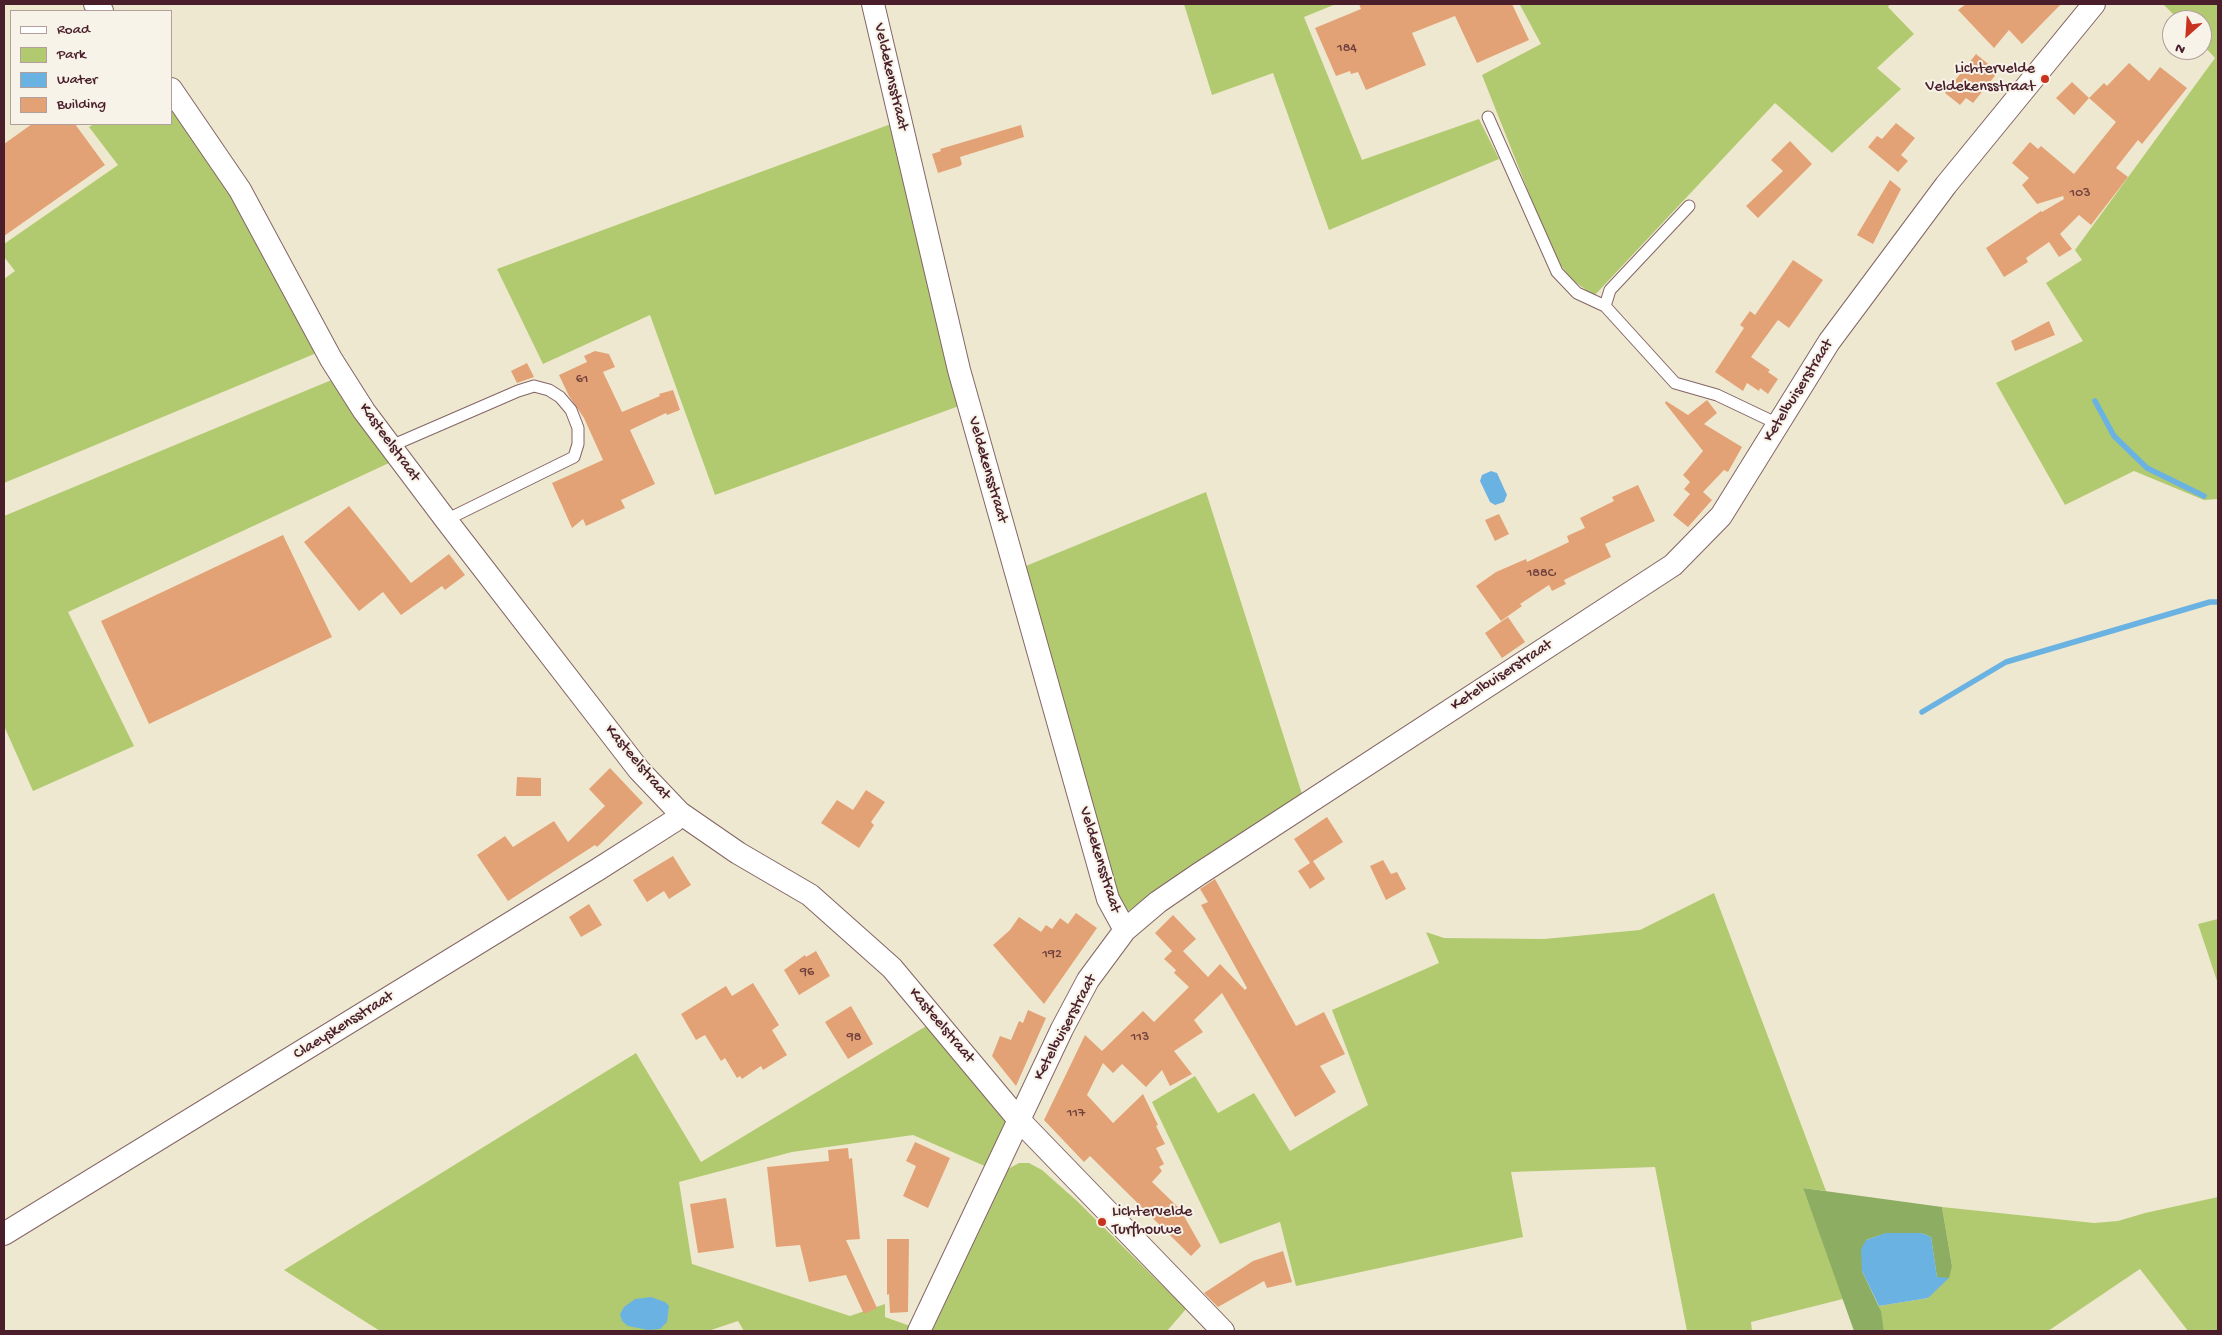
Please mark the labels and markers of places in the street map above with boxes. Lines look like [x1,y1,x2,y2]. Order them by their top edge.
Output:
place label: Lichtervelde Veldekensstraat [1925,60,2035,98]
marker: Lichtervelde Veldekensstraat [2039,73,2051,85]
place label: Lichtervelde Turfhouwe [1112,1203,1192,1241]
marker: Lichtervelde Turfhouwe [1096,1216,1108,1228]

